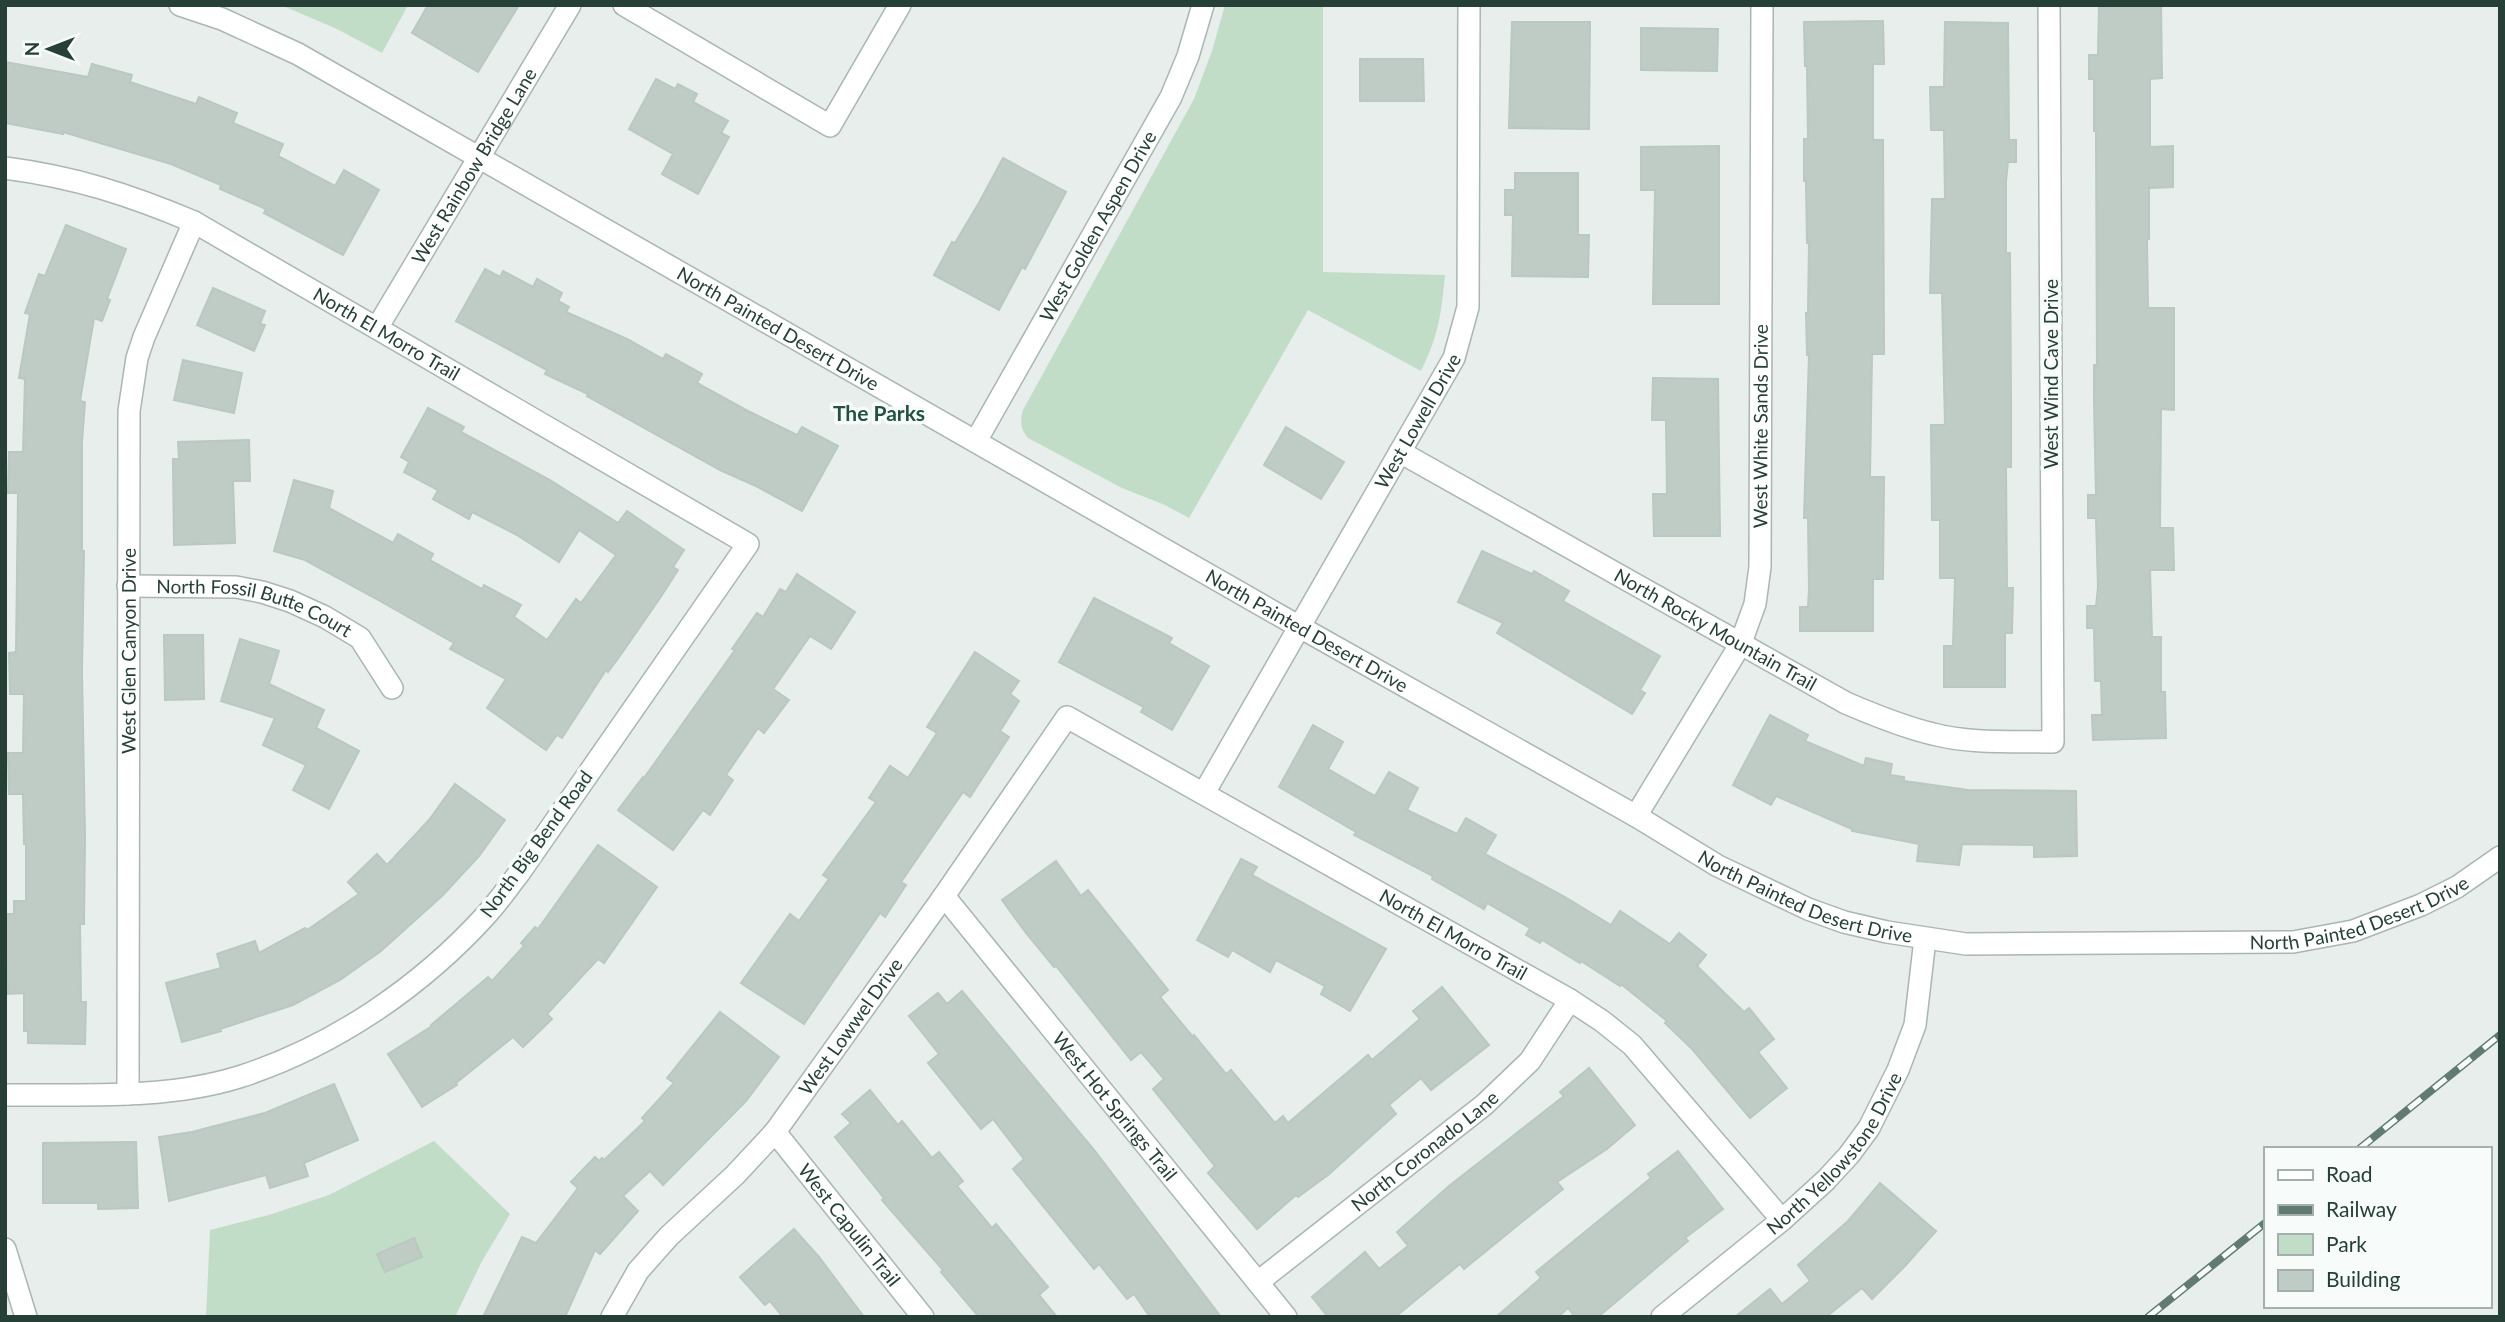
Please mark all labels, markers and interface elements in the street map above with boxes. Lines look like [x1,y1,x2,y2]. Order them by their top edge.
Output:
north arrow [14,14,84,84]
text: N [20,42,43,56]
street label: West Rainbow Bridge Lane [406,63,541,268]
street label: West Golden Aspen Drive [1034,126,1161,325]
street label: North Painted Desert Drive [673,261,883,395]
street label: West Wind Cave Drive [2039,279,2062,469]
street label: North El Morro Trail [310,282,464,385]
street label: West White Sands Drive [1748,324,1772,528]
street label: West Lowell Drive [1369,349,1465,493]
district label: The Parks [833,400,925,425]
street label: West Glen Canyon Drive [116,548,140,754]
street label: North Rocky Mountain Trail [1610,563,1821,695]
street label: North Painted Desert Drive [1202,564,1412,697]
street label: North Fossil Butte Court [156,574,357,642]
street label: North Big Bend Road [475,766,597,922]
street label: North Painted Desert Drive [1694,845,1914,947]
street label: North Painted Desert Drive [2250,871,2473,954]
street label: North El Morro Trail [1376,883,1531,985]
street label: West Lowwel Drive [793,953,907,1099]
street label: West Hot Springs Trail [1048,1027,1182,1185]
street label: North Yellowstone Drive [1762,1068,1906,1239]
street label: North Coronado Lane [1346,1086,1503,1216]
legend [2264,1147,2491,1308]
street label: West Capulin Trail [794,1159,906,1290]
text: Road [2326,1161,2373,1186]
text: Railway [2326,1196,2397,1221]
text: Park [2326,1231,2367,1256]
text: Building [2326,1266,2401,1291]

